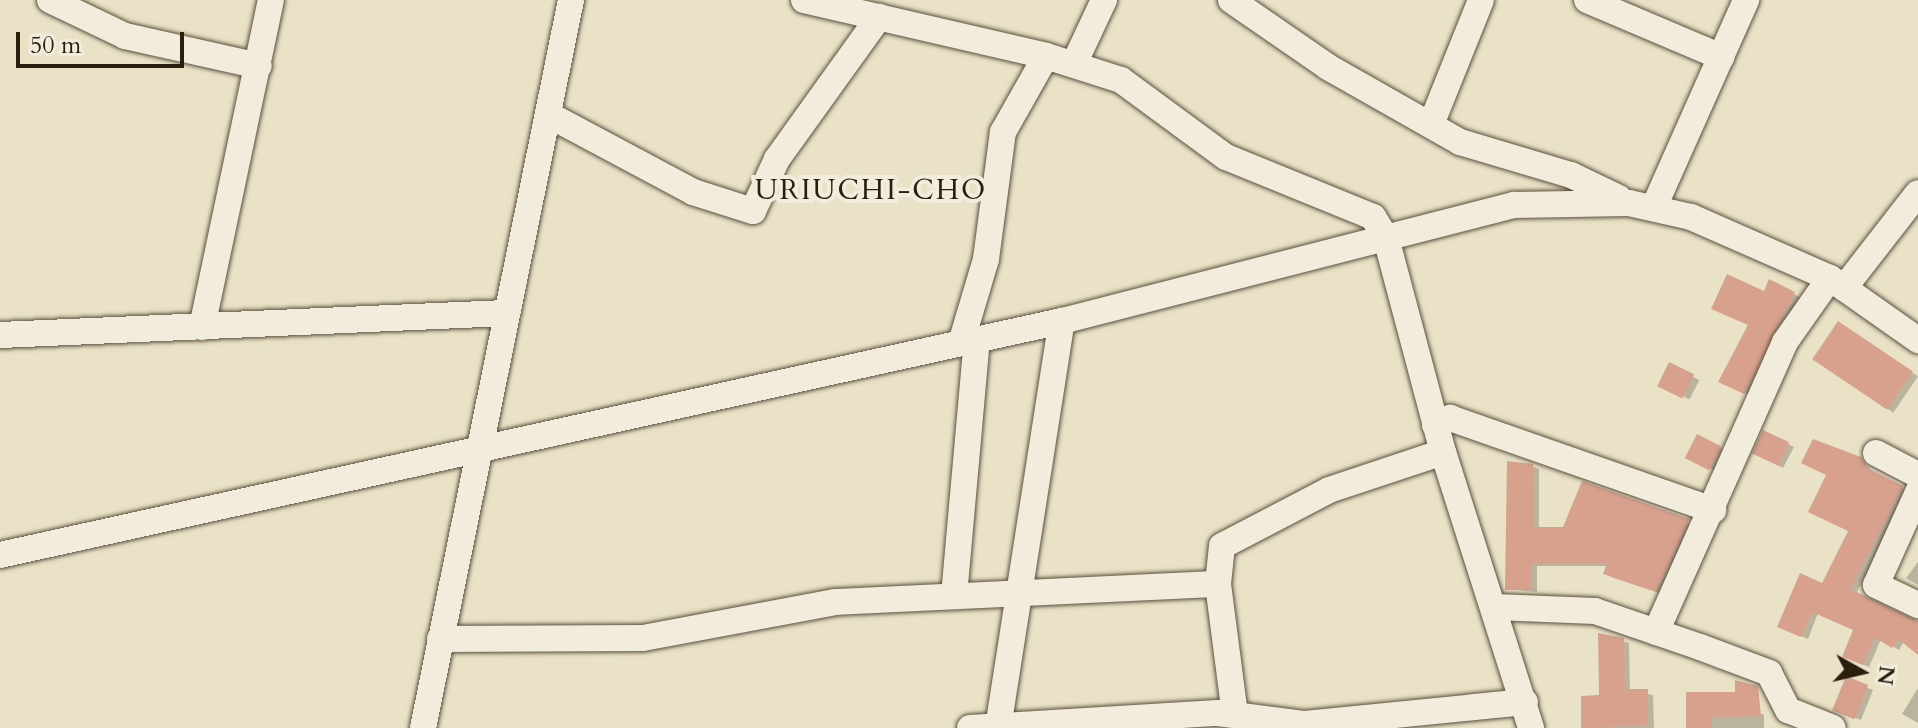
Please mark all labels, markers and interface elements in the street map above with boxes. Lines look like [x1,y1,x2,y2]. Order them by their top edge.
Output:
scale bar [20,16,188,66]
text: 50 m [30,29,81,62]
district label: URIUCHI-CHO [755,173,987,207]
north arrow [1822,632,1902,712]
text: N [1870,664,1902,687]

